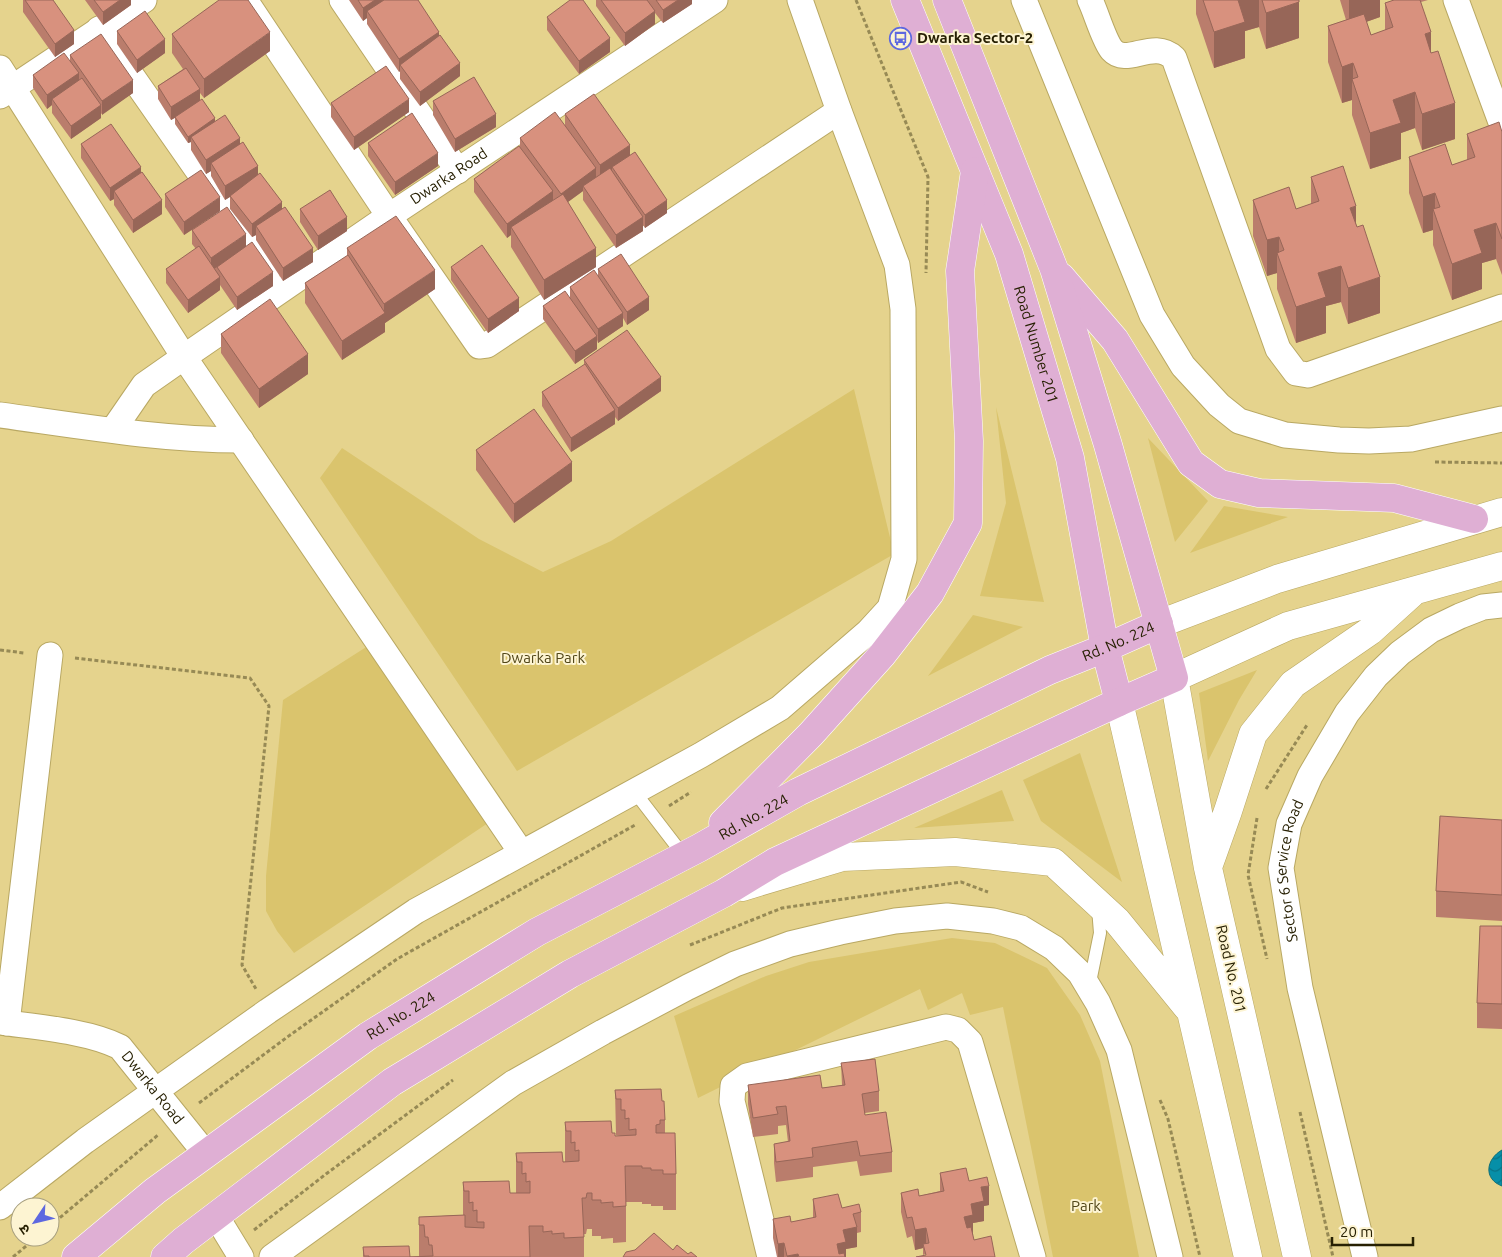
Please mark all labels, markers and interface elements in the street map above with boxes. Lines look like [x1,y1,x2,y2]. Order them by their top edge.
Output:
bus stop icon: Dwarka Sector-2 [889,26,913,50]
place label: Dwarka Sector-2 [917,29,1033,46]
street label: Dwarka Road [407,144,490,208]
street label: Road Number 201 [1011,284,1062,405]
street label: Rd. No. 224 [1079,618,1157,664]
park label: Dwarka Park [501,649,585,666]
street label: Rd. No. 224 [716,790,791,843]
street label: Sector 6 Service Road [1272,797,1307,943]
street label: Road No. 201 [1213,923,1250,1015]
street label: Rd. No. 224 [363,988,438,1043]
street label: Dwarka Road [118,1047,187,1127]
north arrow [10,1197,60,1247]
park label: Park [1071,1197,1101,1214]
scale bar [1332,1214,1413,1246]
text: उ [15,1221,33,1237]
text: 20 m [1340,1223,1373,1240]

